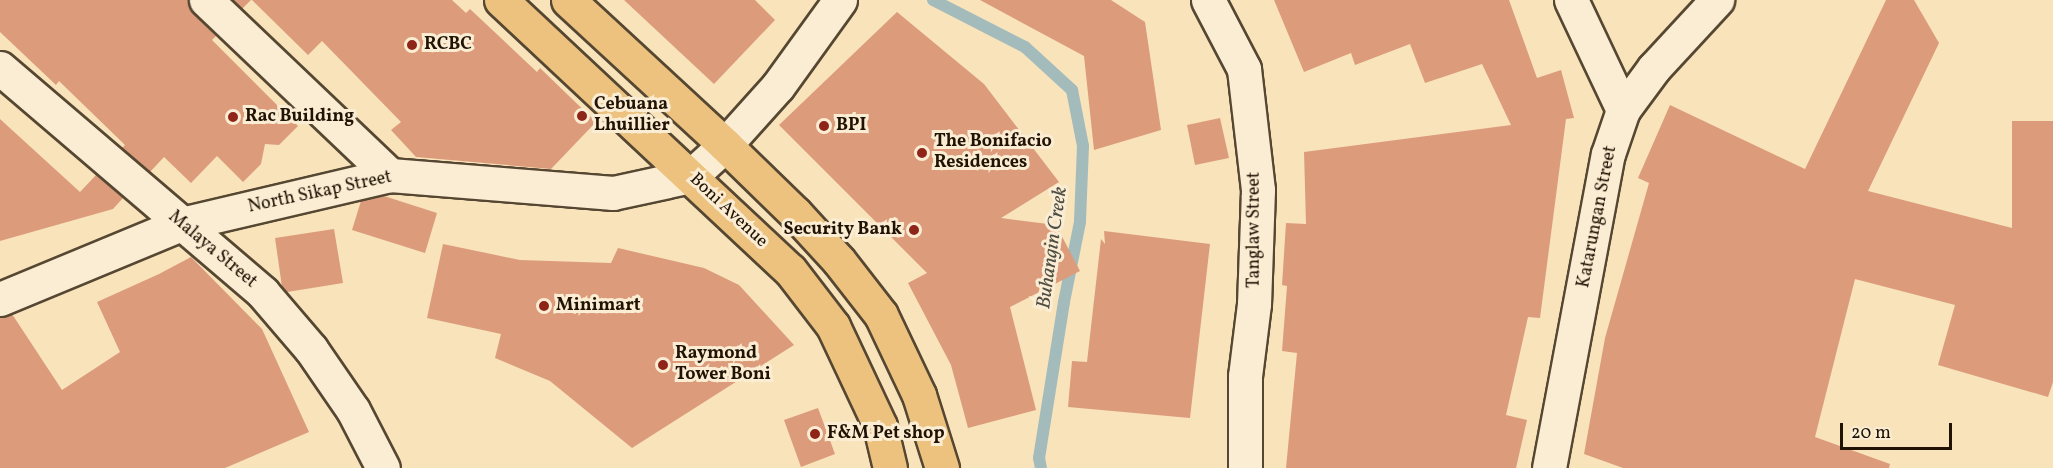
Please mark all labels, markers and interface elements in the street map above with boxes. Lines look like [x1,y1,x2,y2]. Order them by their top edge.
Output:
place label: RCBC [424,34,472,56]
marker: RCBC [405,38,419,52]
place label: Cebuana Lhuillier [594,95,670,138]
place label: Rac Building [245,106,354,128]
marker: Cebuana Lhuillier [575,109,589,123]
marker: Rac Building [226,110,240,124]
place label: BPI [836,115,866,137]
marker: BPI [817,119,831,133]
place label: The Bonifacio Residences [934,132,1052,174]
street label: Katarungan Street [1574,144,1622,290]
marker: The Bonifacio Residences [915,146,929,160]
street label: North Sikap Street [246,167,394,219]
street label: Boni Avenue [684,169,772,253]
street label: Tanglaw Street [1244,172,1266,288]
water label: Buhangin Creek [1033,185,1073,311]
street label: Malaya Street [163,207,261,293]
place label: Security Bank [783,219,902,241]
marker: Security Bank [907,223,921,237]
place label: Minimart [556,295,641,317]
marker: Minimart [537,299,551,313]
place label: Raymond Tower Boni [675,344,771,386]
marker: Raymond Tower Boni [656,358,670,372]
scale bar [1843,411,1956,449]
text: 20 m [1851,421,1891,446]
place label: F&M Pet shop [827,423,944,445]
marker: F&M Pet shop [808,427,822,441]

